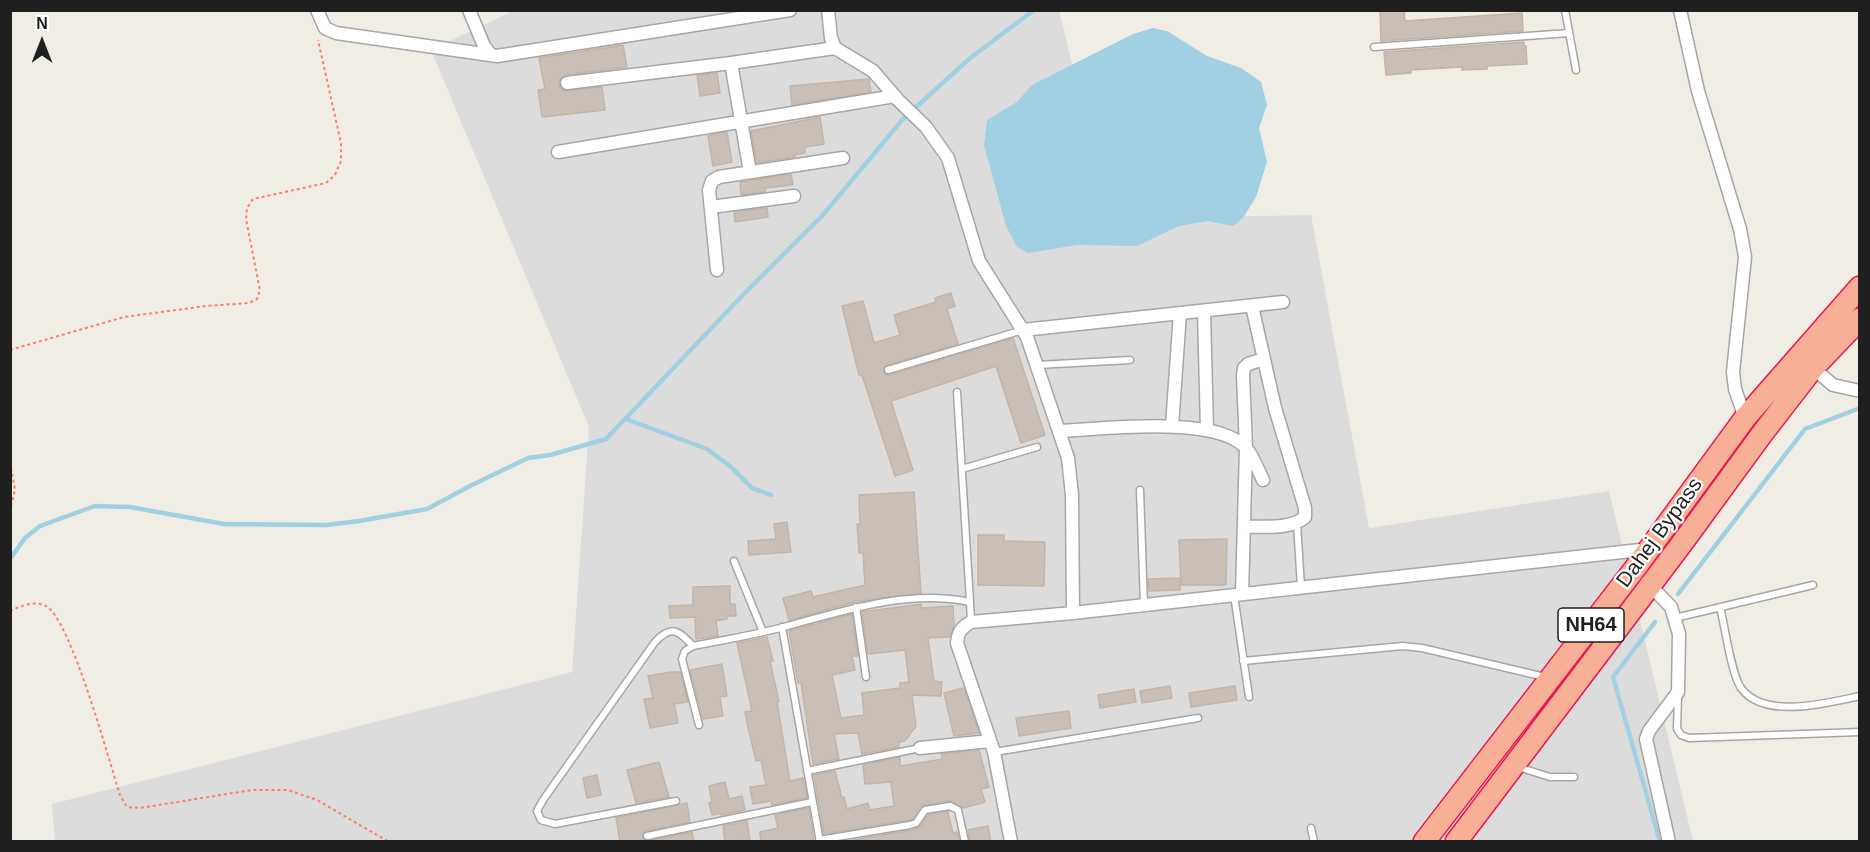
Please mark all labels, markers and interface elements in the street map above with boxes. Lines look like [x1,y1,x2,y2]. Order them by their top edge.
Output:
north arrow [12,12,72,72]
text: N [36,15,48,32]
street label: Dahej Bypass [1612,473,1708,593]
road number: NH64 [1558,608,1624,642]

